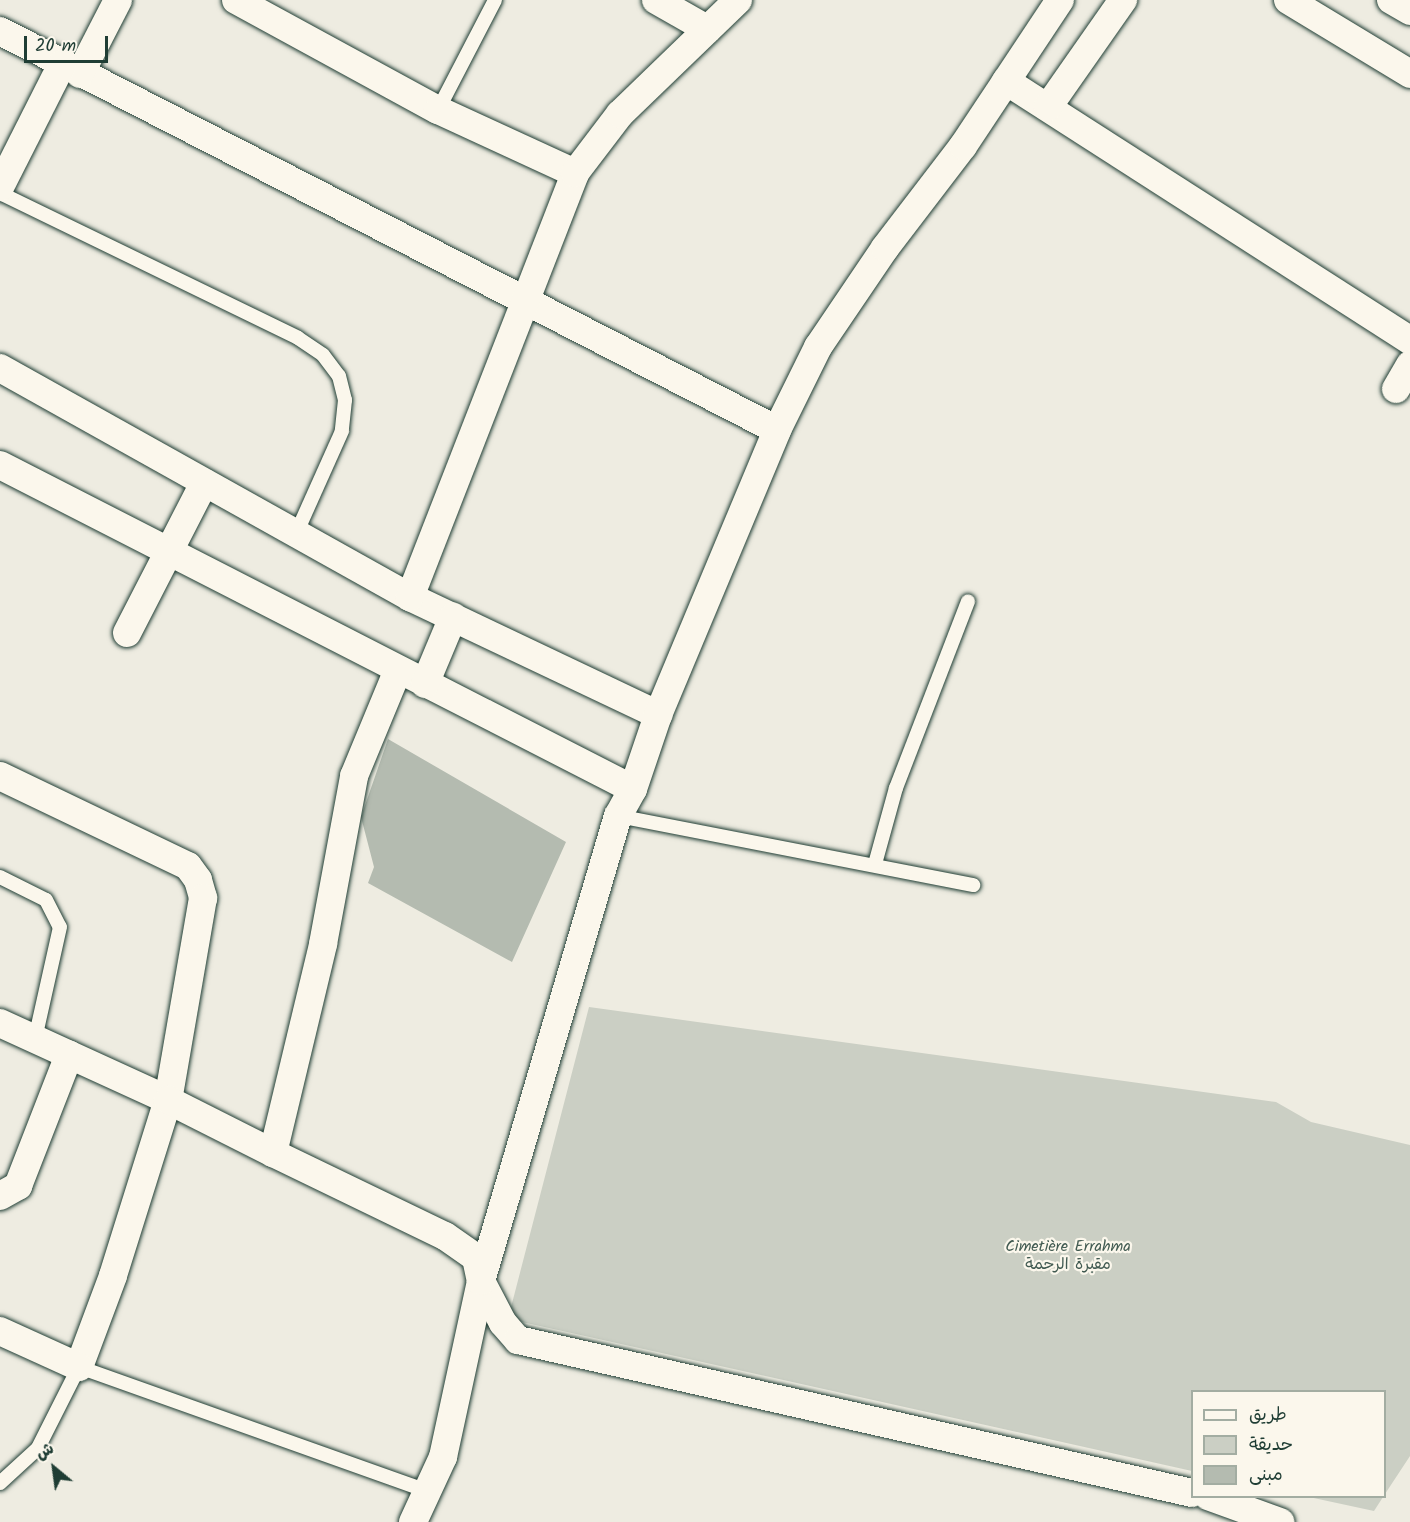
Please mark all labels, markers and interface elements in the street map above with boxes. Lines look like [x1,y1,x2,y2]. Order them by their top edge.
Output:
scale bar [27,24,111,62]
text: 20 m [35,32,76,61]
park label: Cimetière Errahma مقبرة الرحمة [1005,1237,1131,1275]
legend [1191,1390,1386,1498]
text: طريق [1249,1401,1287,1430]
text: حديقة [1249,1431,1293,1460]
text: ش [31,1437,59,1467]
north arrow [24,1438,84,1498]
text: مبنى [1249,1461,1283,1490]

